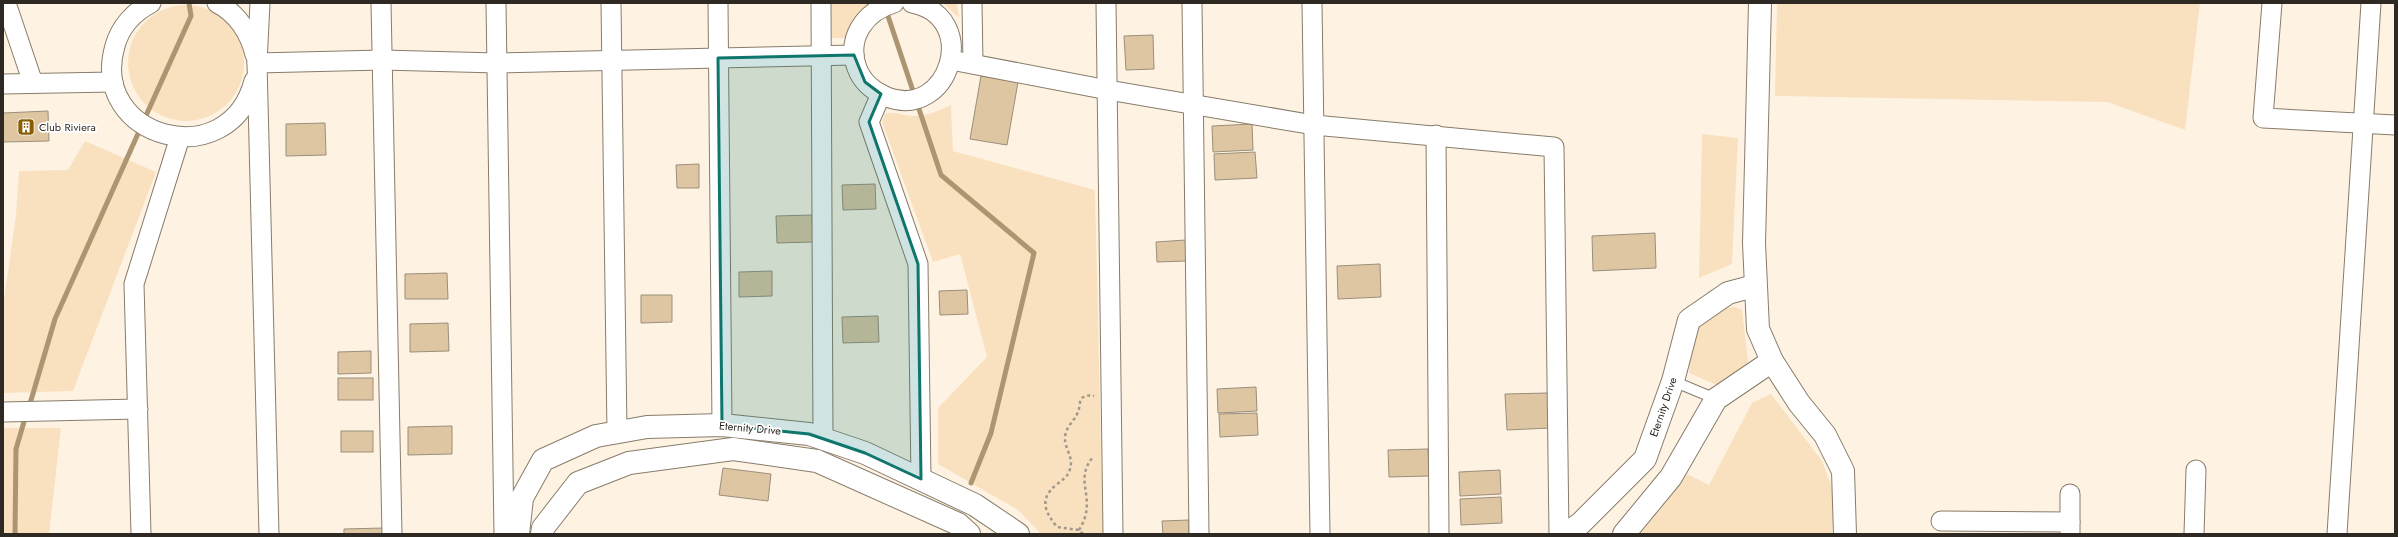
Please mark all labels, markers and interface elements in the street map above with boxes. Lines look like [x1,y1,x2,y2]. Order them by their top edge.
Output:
building icon: Club Riviera [16,117,36,137]
place label: Club Riviera [39,119,96,135]
street label: Eternity Drive [1645,375,1681,439]
street label: Eternity Drive [718,417,782,439]

